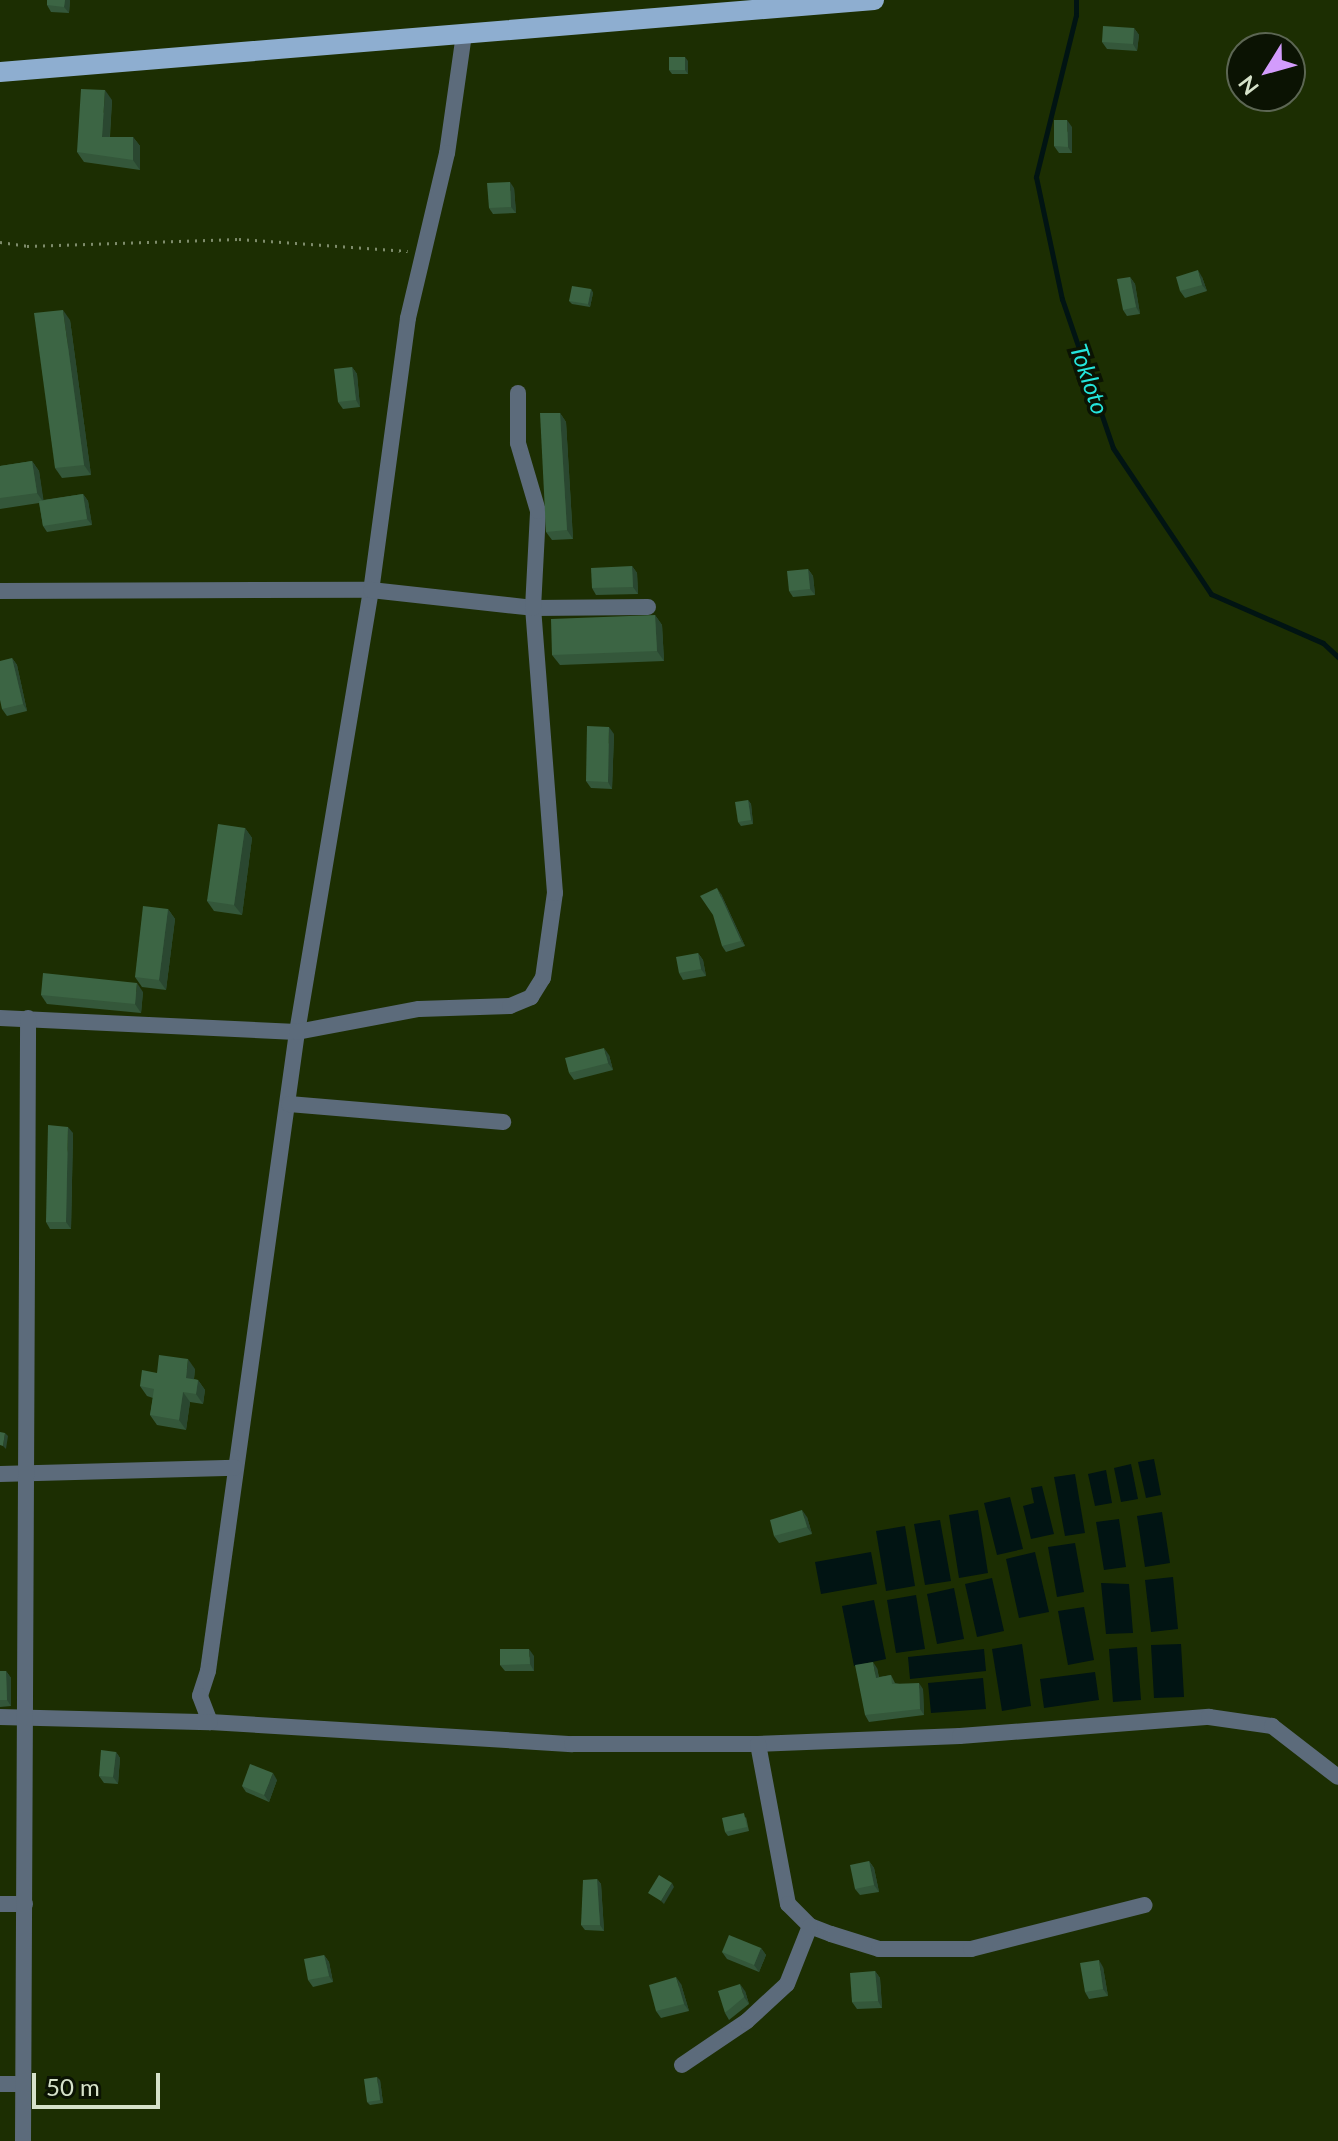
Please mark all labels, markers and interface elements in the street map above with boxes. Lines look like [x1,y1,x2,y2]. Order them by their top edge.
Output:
north arrow [1226,32,1306,112]
text: N [1232,71,1264,100]
water label: Tokloto [1065,340,1115,418]
scale bar [36,2057,164,2107]
text: 50 m [46,2072,100,2101]

